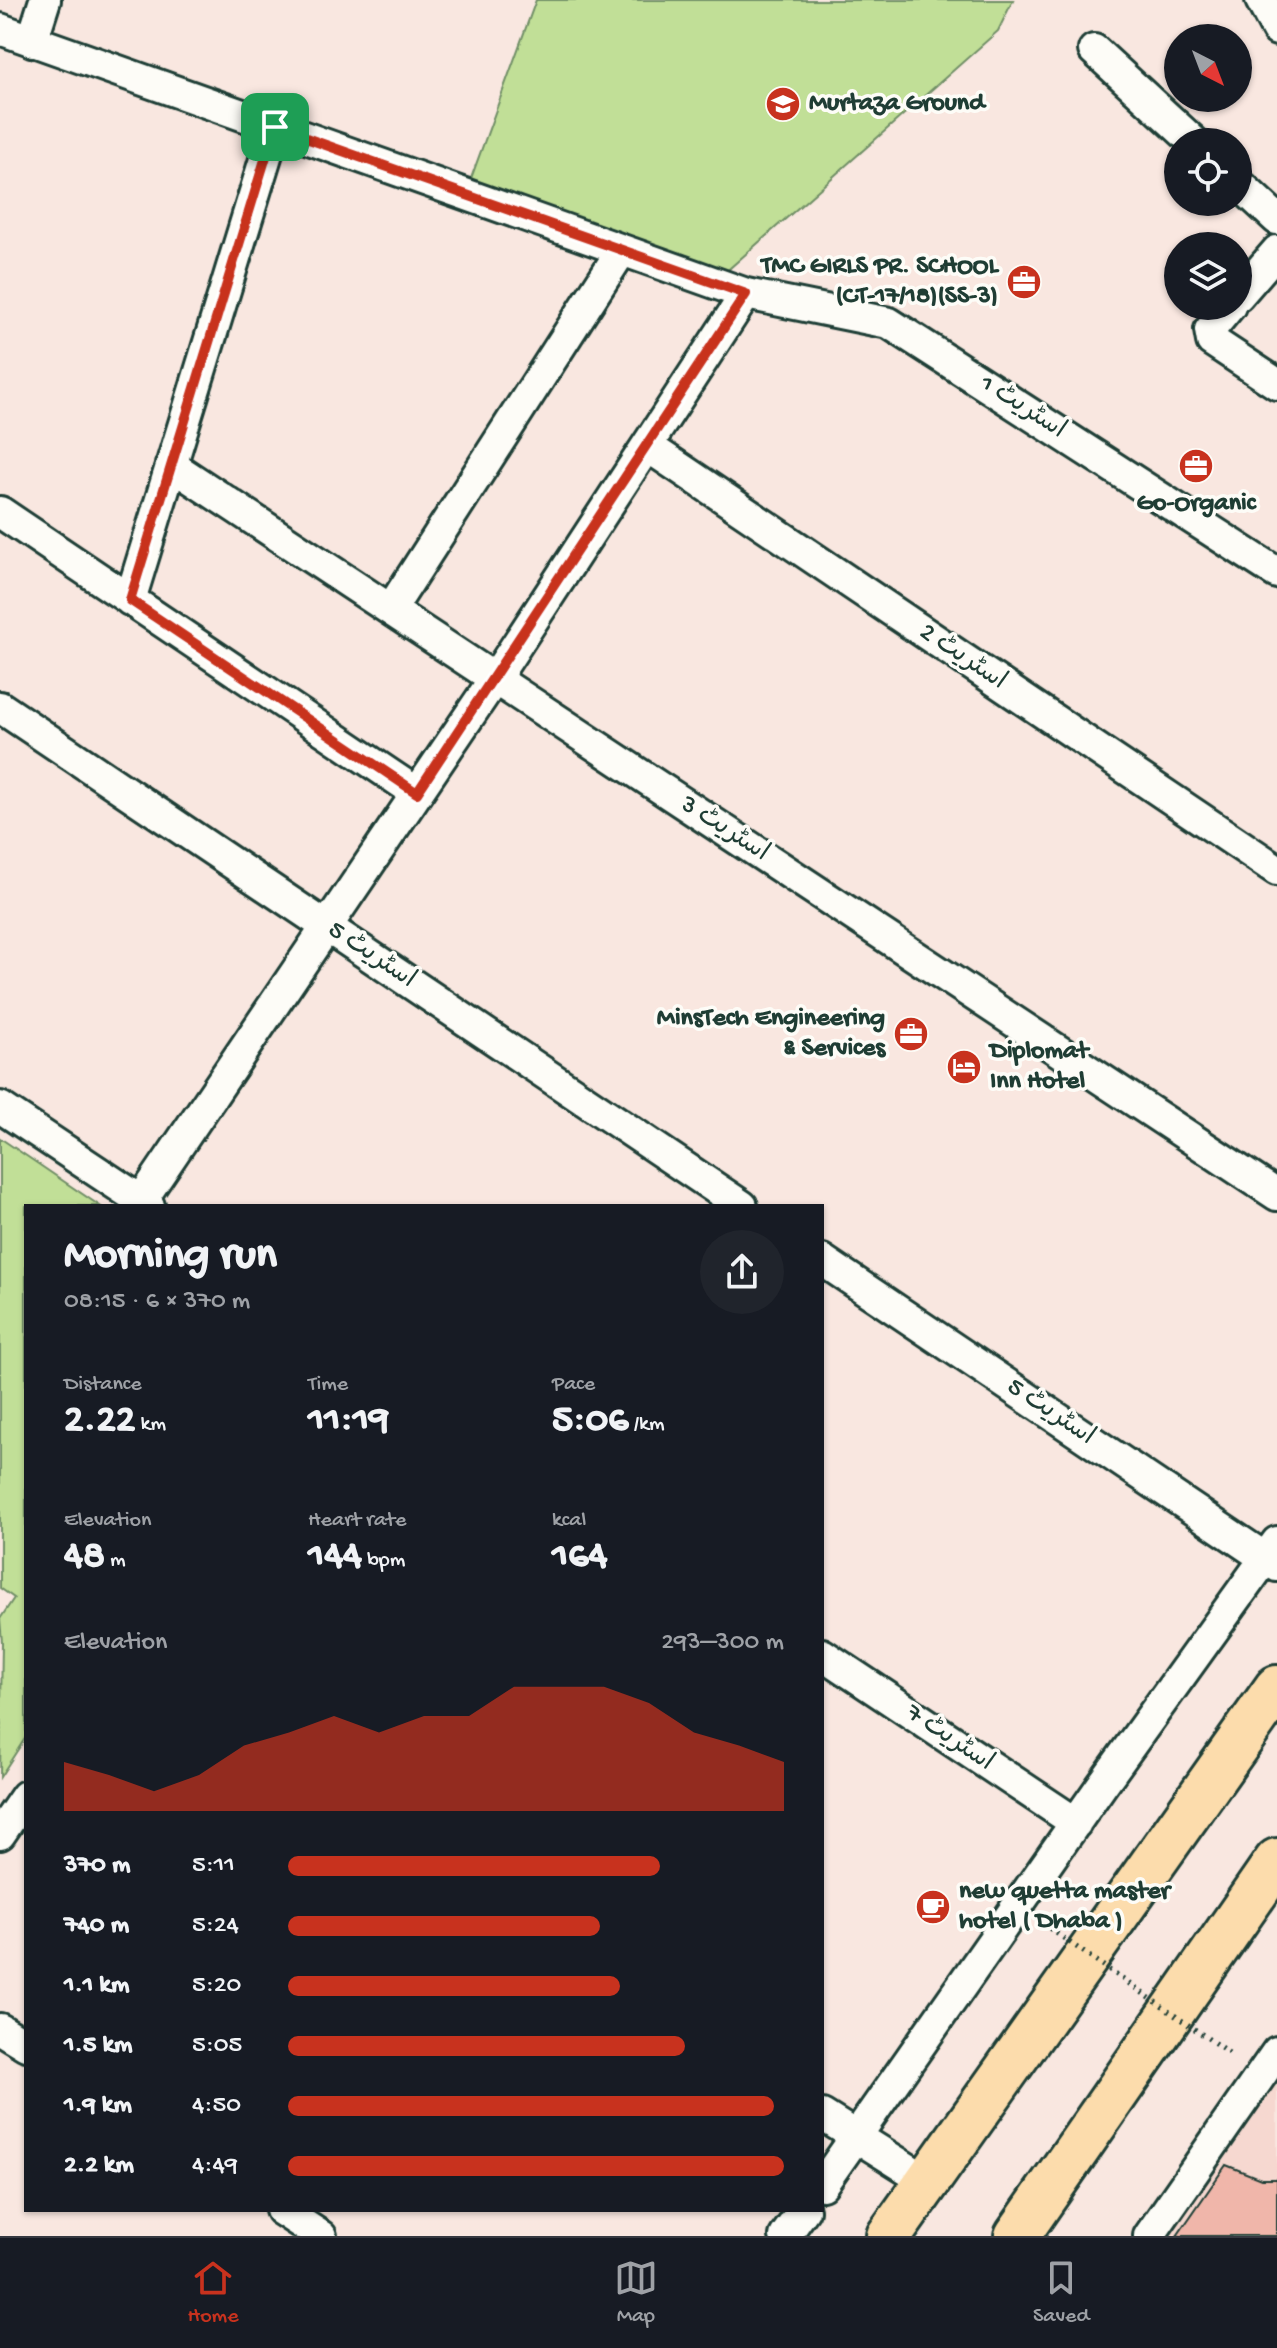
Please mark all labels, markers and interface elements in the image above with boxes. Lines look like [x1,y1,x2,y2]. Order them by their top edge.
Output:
north arrow [1164,24,1252,112]
map controls [1164,24,1252,320]
school or university icon: Murtaza Ground [764,85,802,123]
place label: Murtaza Ground [809,89,987,120]
pin [241,93,309,161]
icon: arrive [253,105,297,149]
button: locate [1164,128,1252,216]
button: layers [1164,232,1252,320]
place label: TMC GIRLS PR. SCHOOL (CT-17/18)(SS-3) [760,252,999,313]
office icon: TMC GIRLS PR. SCHOOL (CT-17/18)(SS-3) [1005,263,1043,301]
street label: اسٹریٹ 1 [972,368,1071,447]
office icon: Go-Organic [1177,447,1215,485]
place label: Go-Organic [1137,489,1258,520]
street label: اسٹریٹ 2 [913,618,1011,698]
street label: اسٹریٹ 3 [673,790,774,870]
street label: اسٹریٹ 5 [321,915,421,997]
place label: MinsTech Engineering & Services [657,1004,886,1065]
office icon: MinsTech Engineering & Services [892,1015,930,1053]
place label: Diplomat Inn Hotel [988,1037,1090,1098]
hotel icon: Diplomat Inn Hotel [945,1048,983,1086]
button: share [700,1230,784,1314]
text: Morning run [64,1231,277,1283]
text: 08:15 · 6 × 370 m [64,1287,250,1318]
text: Distance [64,1372,142,1398]
text: Time [308,1372,348,1398]
text: Pace [552,1372,595,1398]
street label: اسٹریٹ 5 [1000,1372,1100,1454]
text: 2.22 [64,1398,135,1445]
text: 11:19 [308,1398,389,1445]
text: 5:06 [552,1398,629,1445]
text: km [135,1412,166,1438]
text: /km [629,1412,665,1438]
text: Elevation [64,1508,151,1534]
text: Heart rate [308,1508,406,1534]
text: kcal [552,1508,586,1534]
text: 48 [64,1534,105,1581]
text: 144 [308,1534,362,1581]
text: 164 [552,1534,607,1581]
text: m [105,1548,126,1574]
text: bpm [362,1548,405,1574]
text: Elevation [64,1628,167,1659]
text: 293–300 m [661,1628,784,1659]
street label: اسٹریٹ 7 [898,1698,999,1780]
text: 370 m [64,1851,130,1882]
text: 5:11 [192,1851,235,1882]
place label: new quetta master hotel ( Dhaba ) [959,1877,1173,1938]
cafe icon: new quetta master hotel ( Dhaba ) [914,1888,952,1926]
text: 740 m [64,1911,129,1942]
text: 5:24 [192,1911,239,1942]
text: 1.1 km [64,1971,129,2002]
text: 5:20 [192,1971,241,2002]
text: 1.5 km [64,2031,133,2062]
text: 5:05 [192,2031,242,2062]
text: 1.9 km [64,2091,132,2122]
text: 4:50 [192,2091,241,2122]
text: 2.2 km [64,2151,134,2182]
text: 4:49 [192,2151,238,2182]
tab: Home [188,2256,239,2330]
tab: Map [614,2256,658,2330]
tab: Saved [1033,2256,1089,2330]

